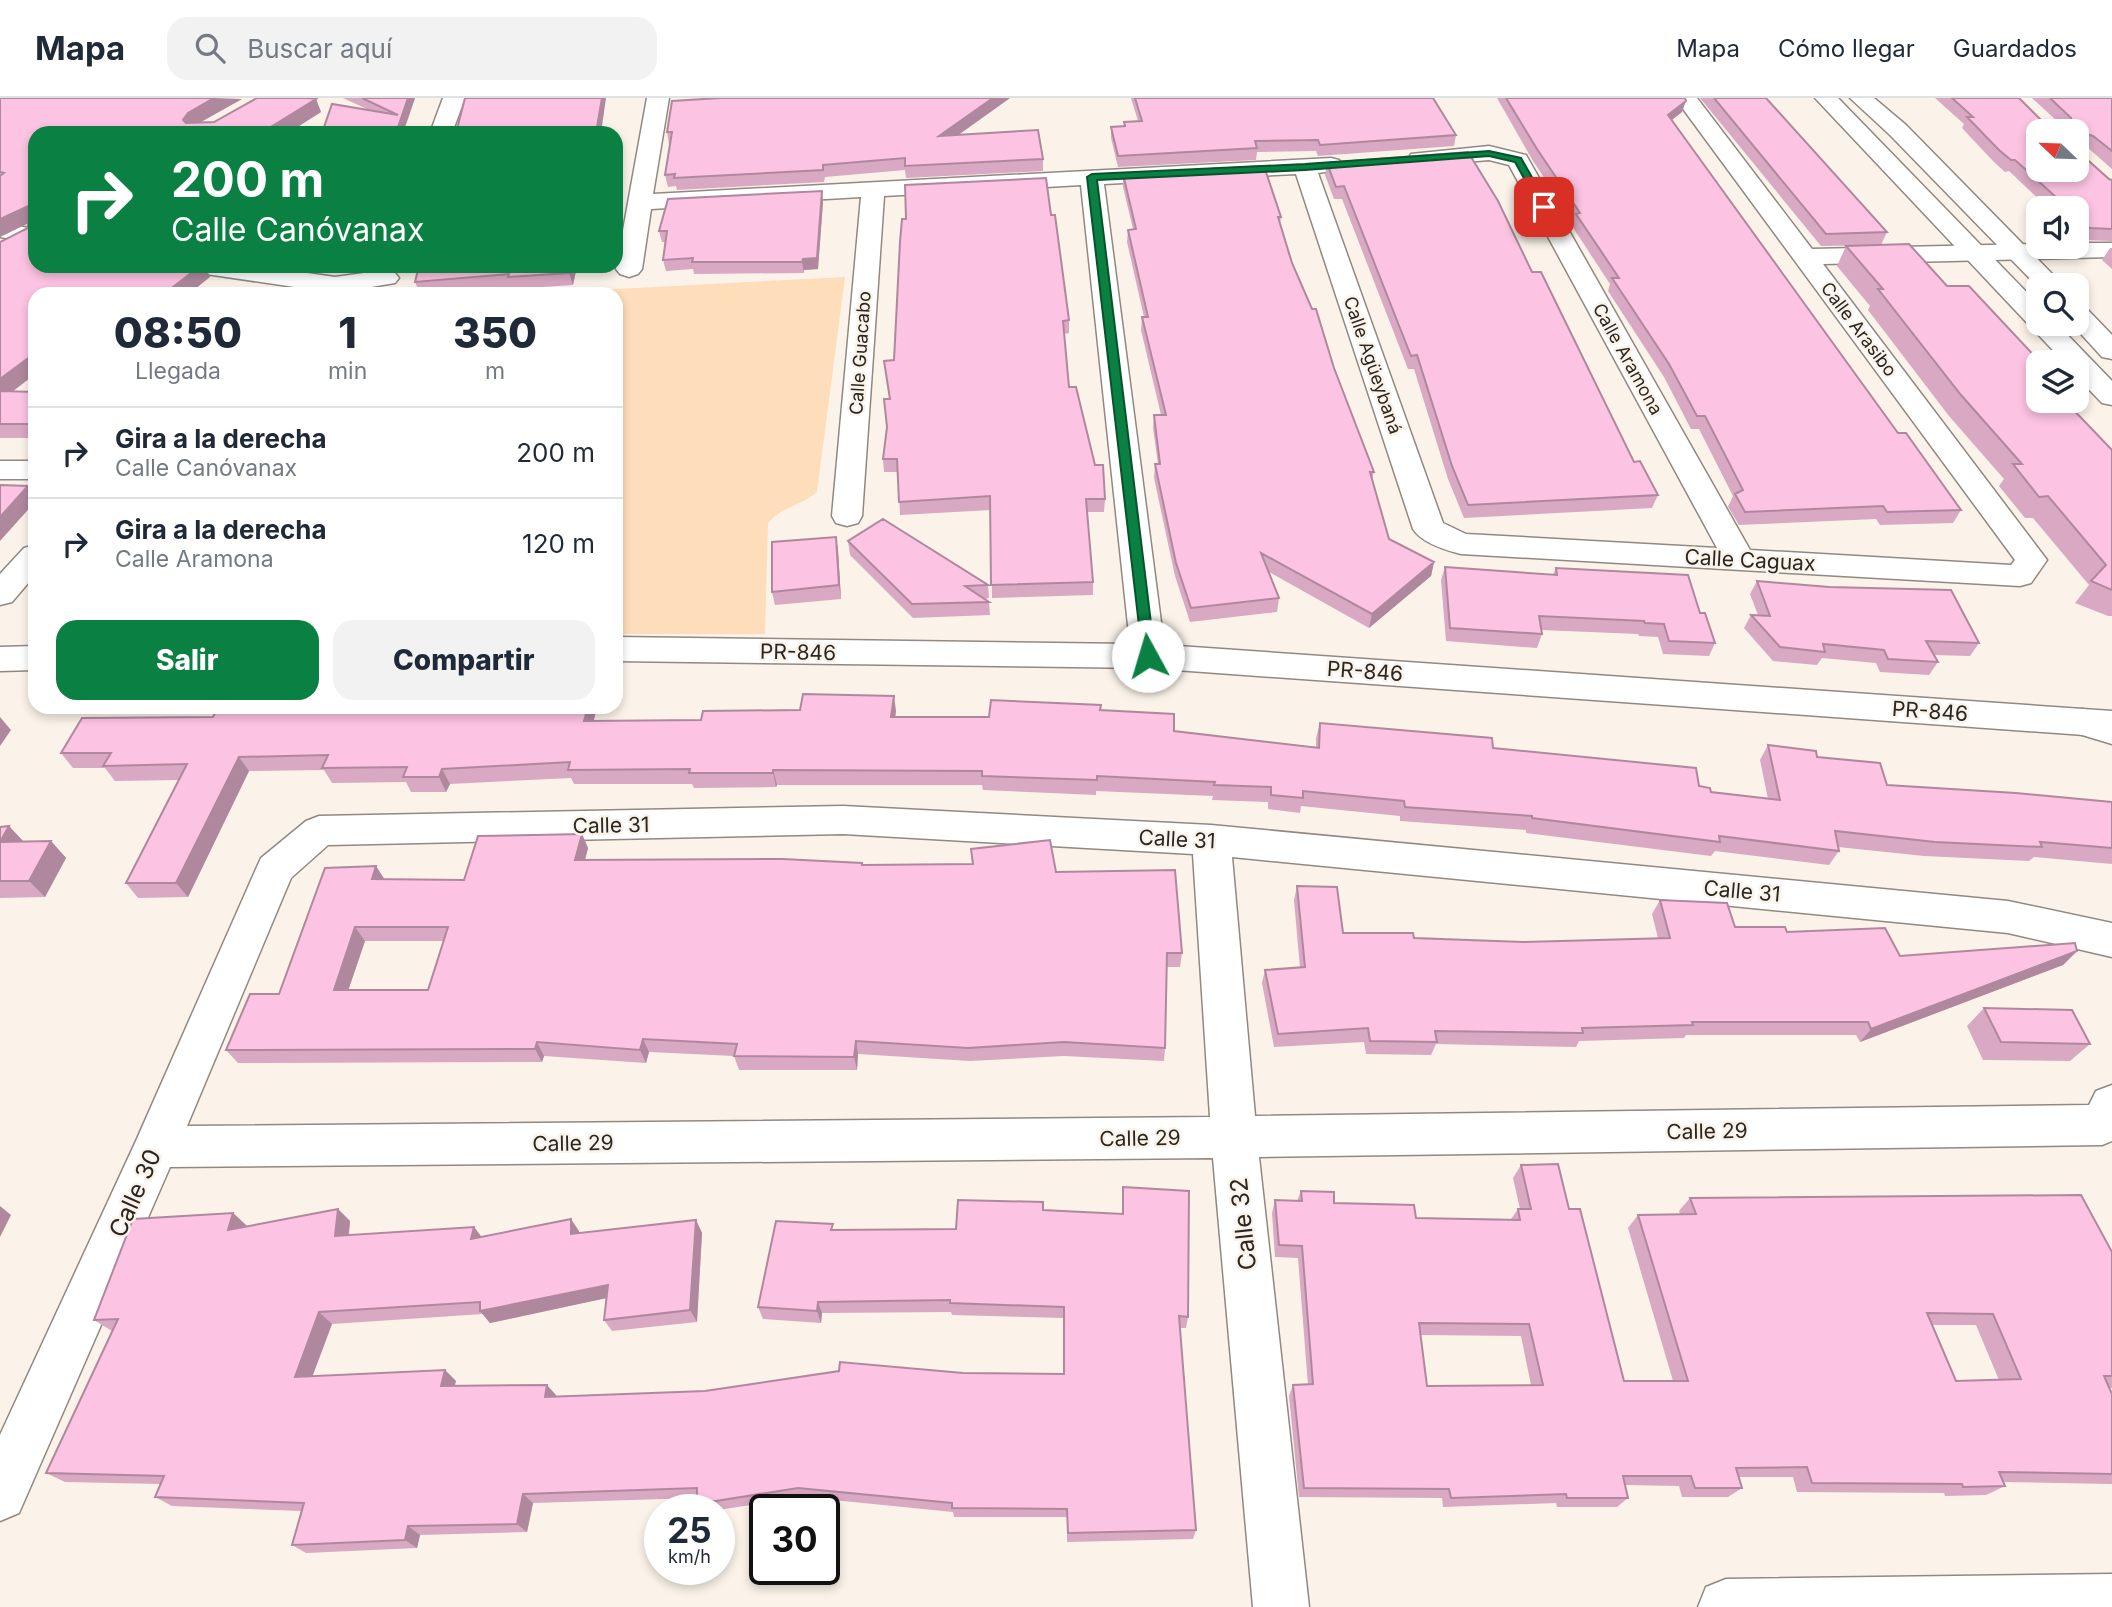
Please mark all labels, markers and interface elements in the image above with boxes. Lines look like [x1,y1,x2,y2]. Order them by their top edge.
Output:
search box [167,17,657,80]
text: Mapa [35,28,125,68]
icon: search [191,29,229,67]
text: Buscar aquí [247,33,392,64]
text: Mapa [1676,34,1740,63]
text: Cómo llegar [1778,34,1915,63]
text: Guardados [1953,34,2077,63]
north arrow [2026,119,2090,182]
map controls [2026,119,2089,413]
text: 200 m [171,150,324,209]
icon: right [56,154,147,245]
pin [1514,177,1574,237]
icon: arrive [1525,188,1563,226]
button: sound [2026,196,2089,259]
text: Calle Canóvanax [171,210,424,249]
button: search [2026,273,2089,336]
street label: Calle Arasibo [1817,278,1901,380]
street label: Calle Guacabo [845,290,875,416]
street label: Calle Agüeybaná [1340,293,1406,437]
street label: Calle Aramona [1589,300,1667,418]
text: 08:50 [114,307,242,358]
text: 1 [338,307,357,358]
text: 350 [453,307,537,358]
button: layers [2026,350,2089,413]
text: Llegada [135,357,221,385]
text: min [328,357,367,385]
text: m [485,357,505,385]
text: Gira a la derecha [115,423,327,454]
icon: right [56,434,94,472]
text: 200 m [516,437,595,468]
text: Calle Canóvanax [115,454,297,482]
text: Gira a la derecha [115,514,327,545]
icon: right [56,525,94,563]
text: 120 m [522,528,595,559]
street label: Calle Caguax [1684,544,1816,576]
text: Calle Aramona [115,545,274,573]
position arrow [1111,619,1185,693]
button: Salir [56,620,319,700]
button: Compartir [333,620,595,700]
street label: PR-846 [760,639,836,665]
street label: PR-846 [1326,656,1404,686]
street label: PR-846 [1891,696,1969,726]
street label: Calle 31 [572,812,650,838]
street label: Calle 31 [1138,825,1216,853]
street label: Calle 31 [1703,875,1781,907]
street label: Calle 29 [1666,1118,1748,1144]
street label: Calle 29 [1099,1125,1181,1151]
street label: Calle 29 [532,1130,614,1156]
street label: Calle 30 [103,1144,167,1242]
street label: Calle 32 [1224,1176,1262,1272]
speed limit sign: 30 [749,1494,840,1585]
text: 25 [667,1509,712,1551]
text: km/h [668,1546,711,1567]

